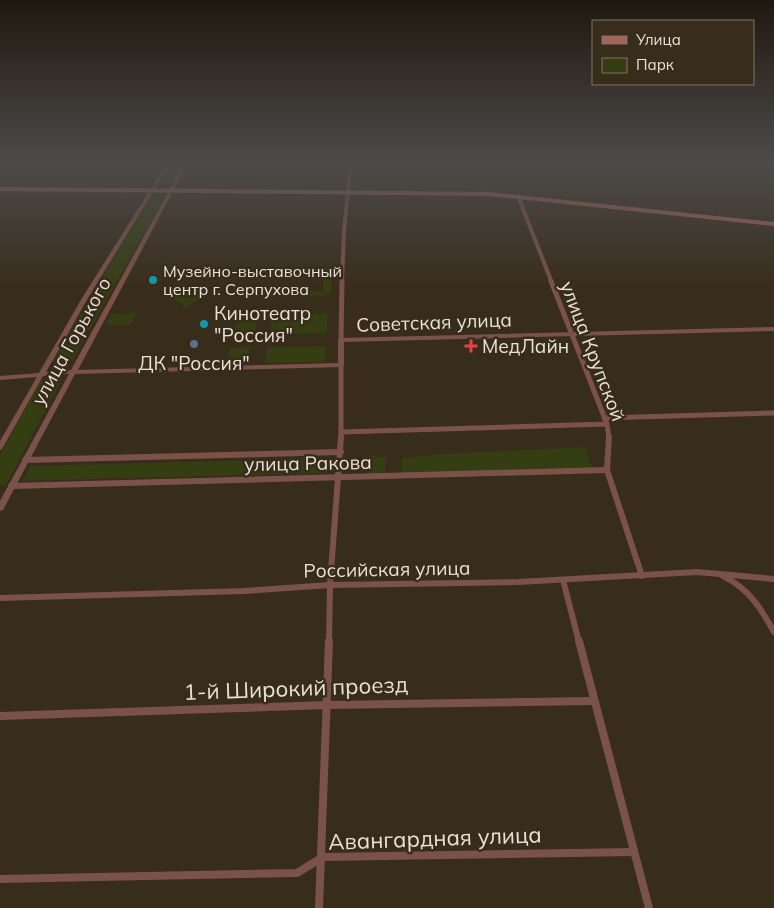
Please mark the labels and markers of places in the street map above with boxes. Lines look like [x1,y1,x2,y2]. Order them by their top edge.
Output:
place label: Музейно-выставочный центр г. Серпухова [163,261,342,299]
marker: Музейно-выставочный центр г. Серпухова [147,274,159,286]
place label: Кинотеатр "Россия" [214,301,311,347]
marker: Кинотеатр "Россия" [198,318,210,330]
place label: МедЛайн [482,334,569,358]
marker: ДК "Россия" [188,338,200,350]
marker: МедЛайн [464,339,478,353]
place label: ДК "Россия" [138,351,250,375]

